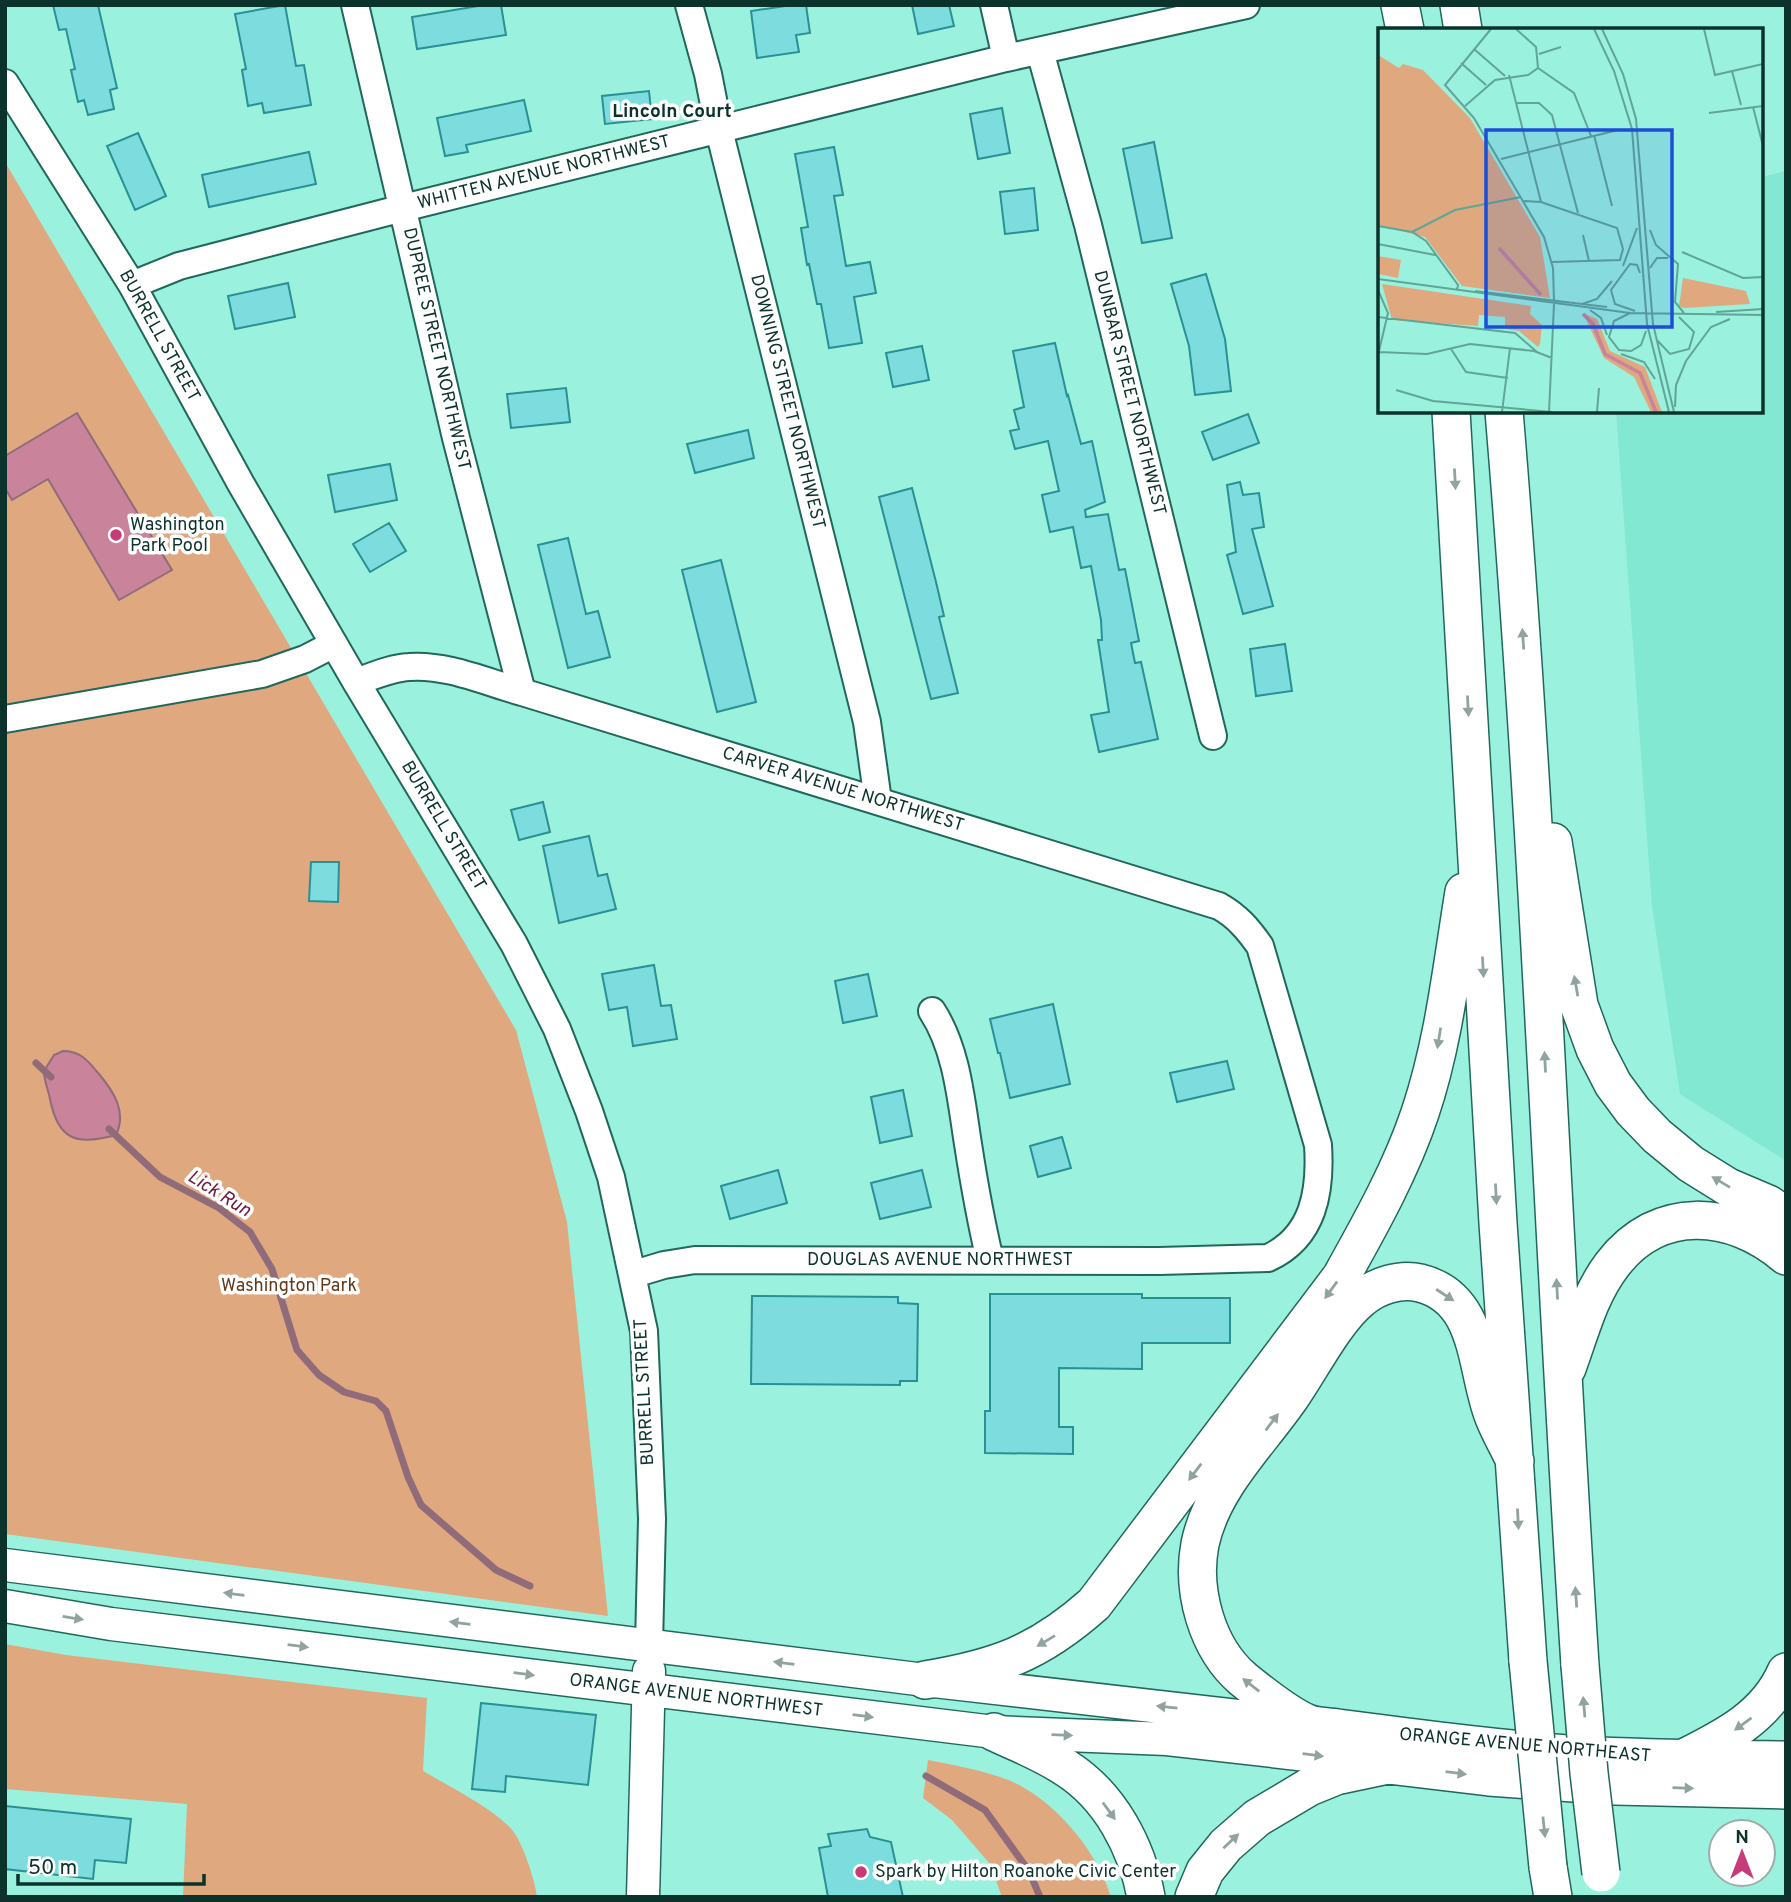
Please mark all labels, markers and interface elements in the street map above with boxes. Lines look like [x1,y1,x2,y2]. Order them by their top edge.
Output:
inset map [1378,28,1763,413]
district label: Lincoln Court [612,100,732,124]
street label: WHITTEN AVENUE NORTHWEST [415,130,673,216]
street label: DUPREE STREET NORTHWEST [397,225,475,473]
street label: BURRELL STREET [113,266,205,406]
street label: DUNBAR STREET NORTHWEST [1087,268,1171,518]
street label: DOWNING STREET NORTHWEST [744,272,830,532]
one-way arrow [1450,469,1461,491]
place label: Washington Park Pool [130,514,225,558]
marker: Washington Park Pool [108,527,124,543]
one-way arrow [1517,628,1528,650]
one-way arrow [1463,696,1474,718]
street label: CARVER AVENUE NORTHWEST [719,742,967,838]
street label: BURRELL STREET [395,757,491,895]
one-way arrow [1478,956,1489,978]
one-way arrow [1570,975,1581,997]
one-way arrow [1433,1027,1444,1049]
one-way arrow [1540,1051,1551,1073]
water label: Lick Run [183,1165,256,1223]
one-way arrow [1711,1176,1730,1188]
one-way arrow [1491,1183,1502,1205]
street label: DOUGLAS AVENUE NORTHWEST [807,1249,1073,1272]
park label: Washington Park [221,1275,357,1298]
one-way arrow [1551,1278,1562,1300]
one-way arrow [1325,1281,1339,1299]
one-way arrow [1436,1288,1455,1301]
street label: BURRELL STREET [630,1318,660,1466]
one-way arrow [1265,1413,1279,1431]
one-way arrow [1188,1463,1202,1481]
one-way arrow [1513,1508,1524,1530]
one-way arrow [1570,1586,1581,1608]
one-way arrow [223,1589,245,1600]
one-way arrow [62,1613,84,1624]
one-way arrow [449,1617,471,1628]
one-way arrow [1036,1635,1055,1648]
one-way arrow [287,1641,309,1652]
one-way arrow [773,1657,795,1668]
one-way arrow [513,1669,535,1680]
street label: ORANGE AVENUE NORTHWEST [568,1669,824,1723]
one-way arrow [1243,1678,1261,1693]
one-way arrow [1578,1696,1589,1718]
one-way arrow [1156,1701,1178,1712]
one-way arrow [852,1711,874,1722]
one-way arrow [1734,1716,1752,1730]
street label: ORANGE AVENUE NORTHEAST [1398,1724,1652,1768]
one-way arrow [1052,1729,1074,1740]
one-way arrow [1302,1750,1324,1761]
one-way arrow [1445,1767,1467,1778]
one-way arrow [1672,1783,1694,1794]
one-way arrow [1102,1802,1116,1820]
one-way arrow [1539,1816,1550,1838]
north arrow [1707,1818,1777,1888]
text: N [1735,1826,1749,1850]
one-way arrow [1222,1833,1239,1849]
scale bar [18,1842,203,1886]
text: 50 m [28,1855,77,1882]
place label: Spark by Hilton Roanoke Civic Center [875,1861,1176,1884]
marker: Spark by Hilton Roanoke Civic Center [853,1864,869,1880]

